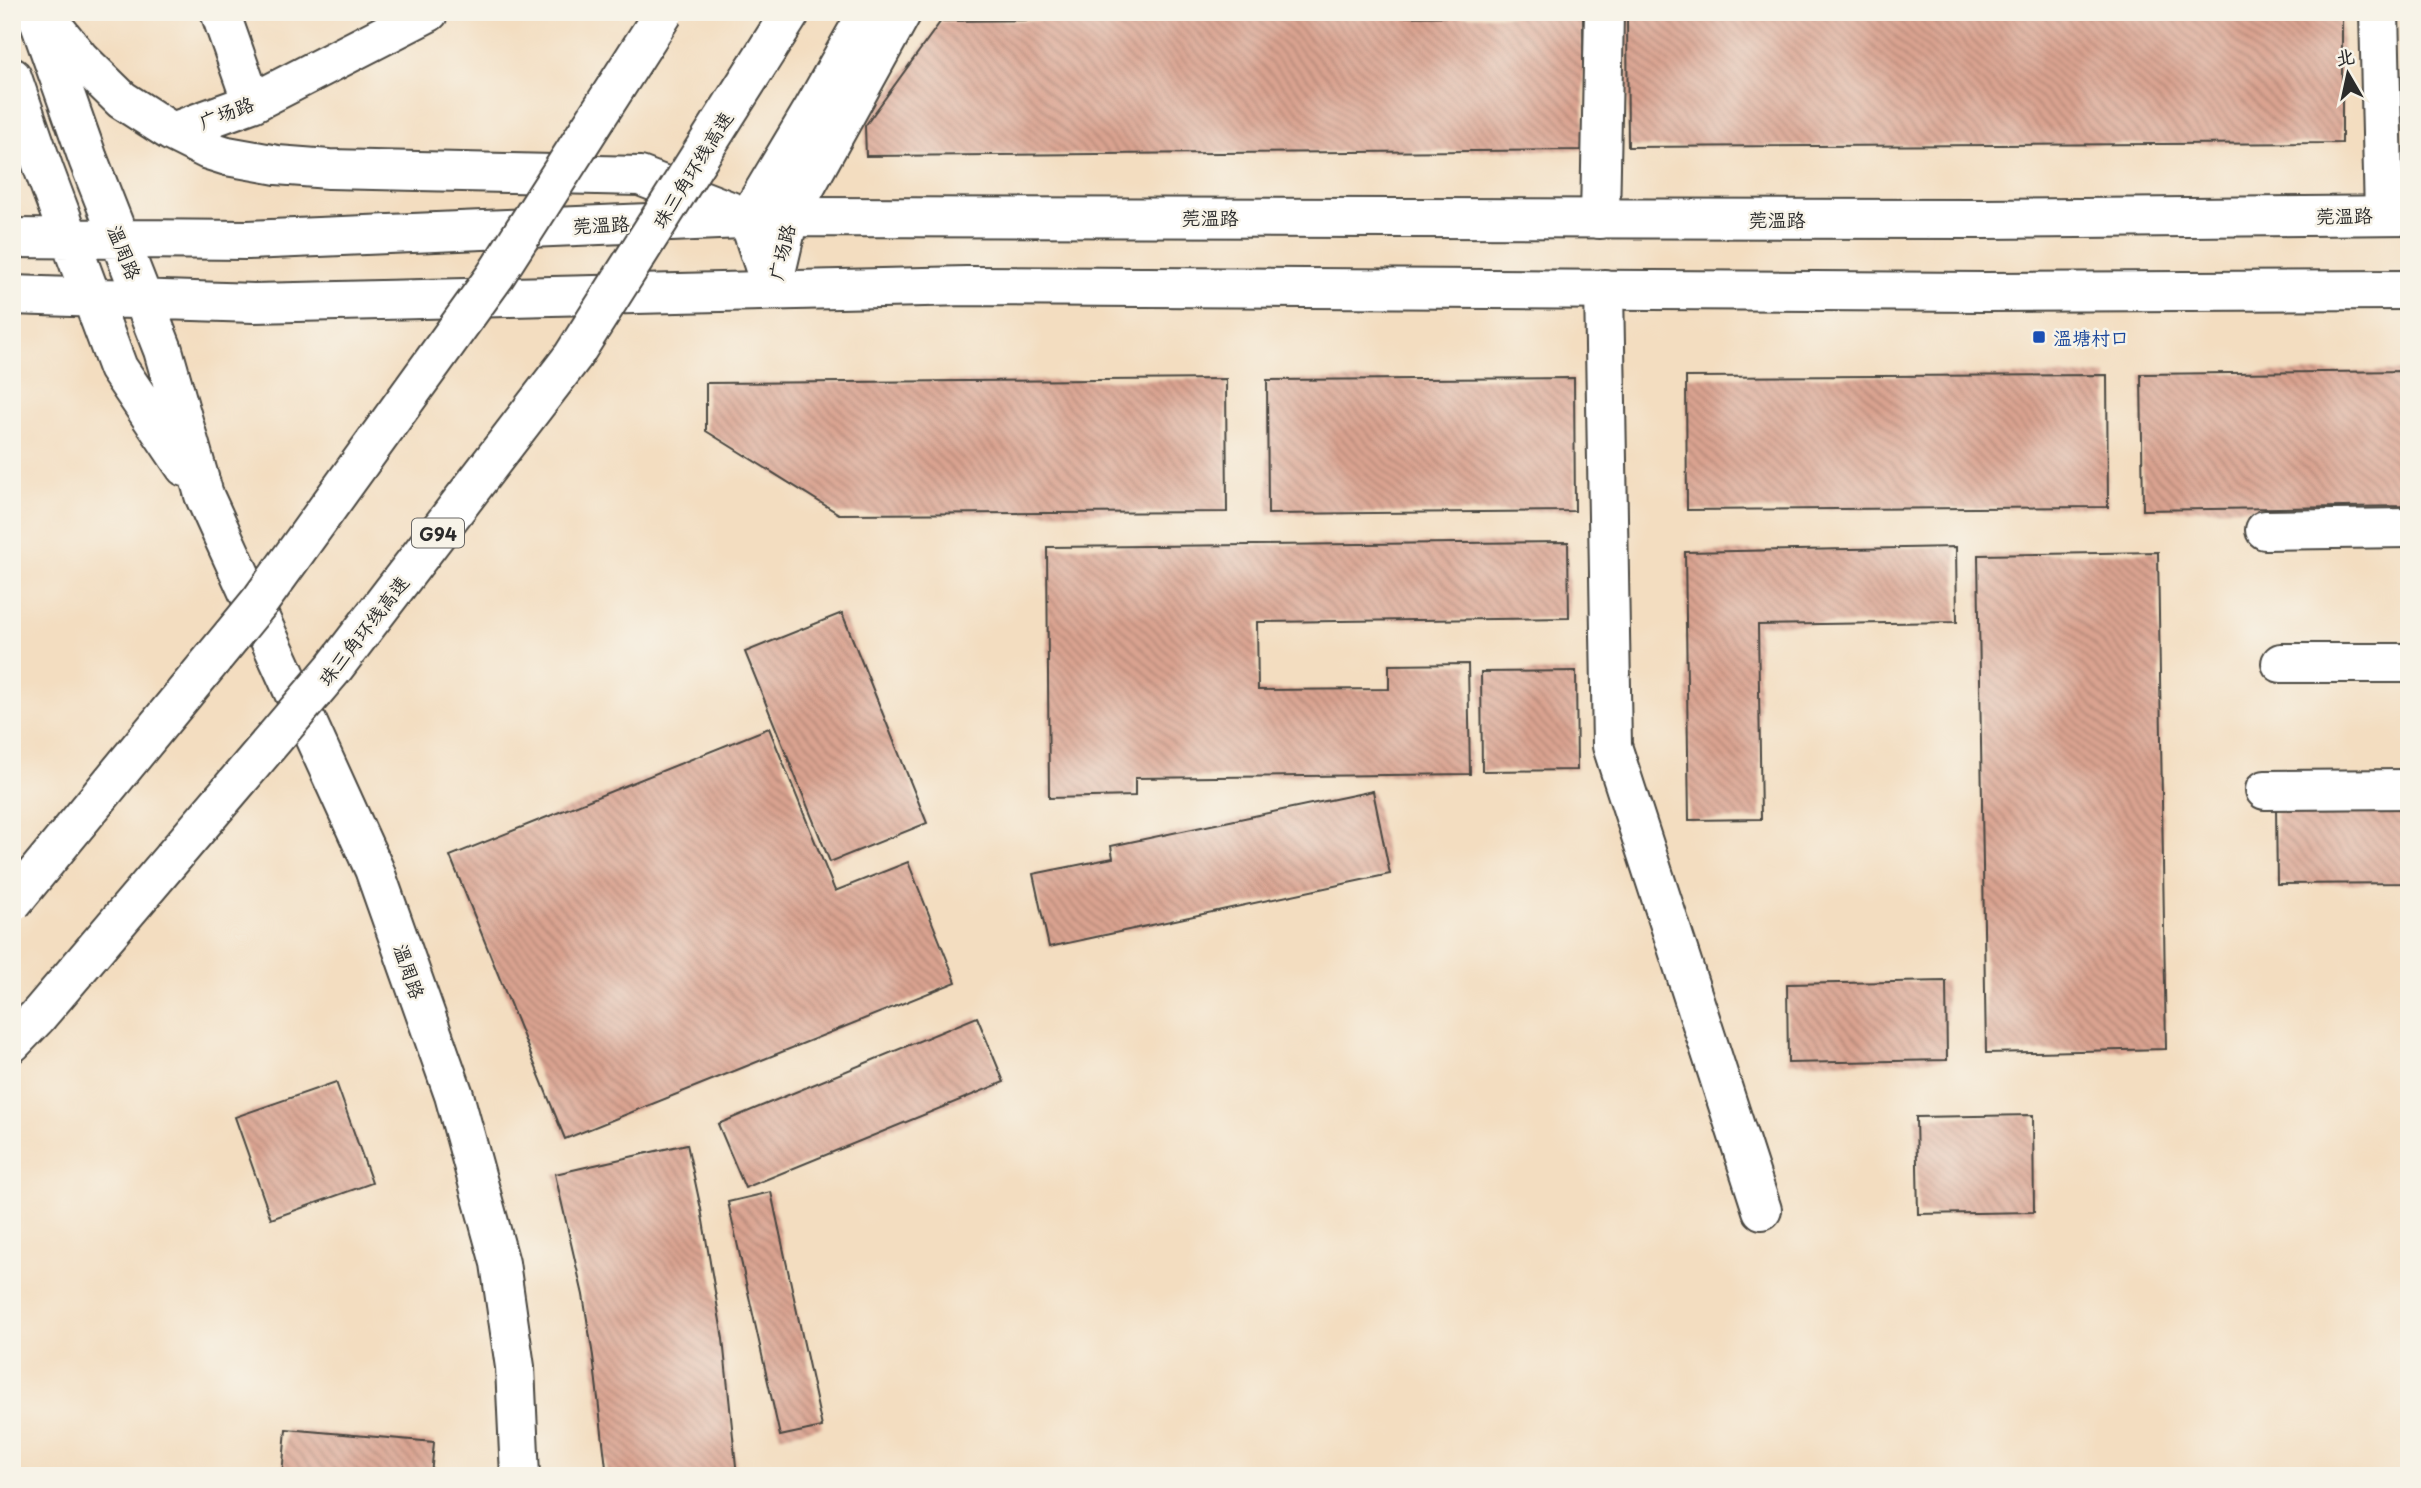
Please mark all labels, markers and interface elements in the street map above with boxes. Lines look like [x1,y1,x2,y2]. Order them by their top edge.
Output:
north arrow [2312,38,2382,108]
text: 北 [2334,41,2357,72]
street label: 广场路 [194,89,258,135]
street label: 珠三角环线高速 [645,105,739,233]
street label: 莞温路 [2315,201,2373,229]
street label: 莞温路 [1181,203,1239,231]
street label: 莞温路 [1748,205,1806,233]
street label: 莞温路 [572,209,630,239]
street label: 温周路 [101,220,149,284]
street label: 广场路 [761,221,801,283]
place label: 温塘村口 [2053,323,2129,351]
marker: 温塘村口 [2031,329,2047,345]
road number: G94 [412,518,464,548]
street label: 珠三角环线高速 [311,569,415,691]
street label: 温周路 [387,939,433,1003]

